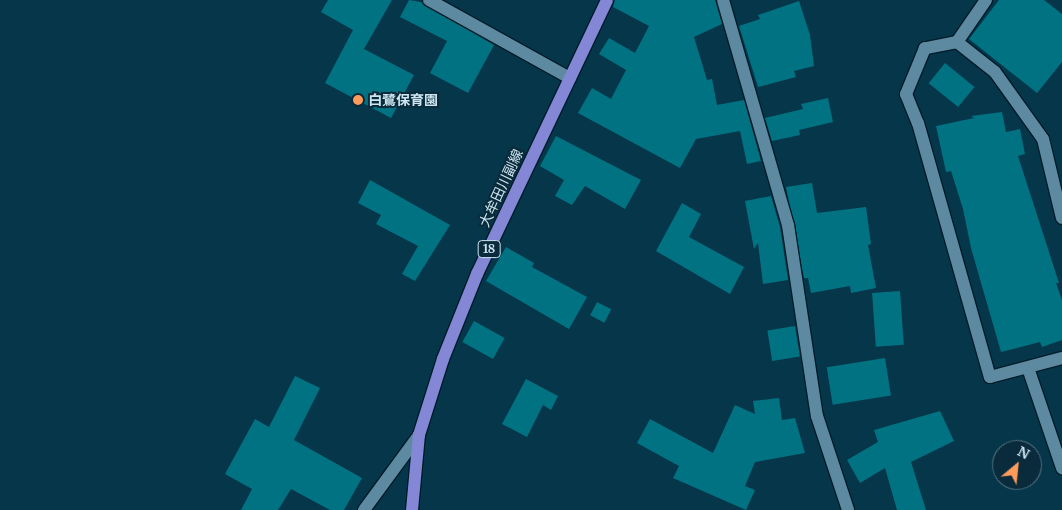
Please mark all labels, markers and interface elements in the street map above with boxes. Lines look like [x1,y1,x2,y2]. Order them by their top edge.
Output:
place label: 白鷺保育園 [368,92,438,108]
marker: 白鷺保育園 [352,94,364,106]
street label: 大牟田川副線 [476,146,526,230]
road number: 18 [476,240,502,258]
north arrow [992,440,1042,490]
text: N [1014,442,1033,463]

